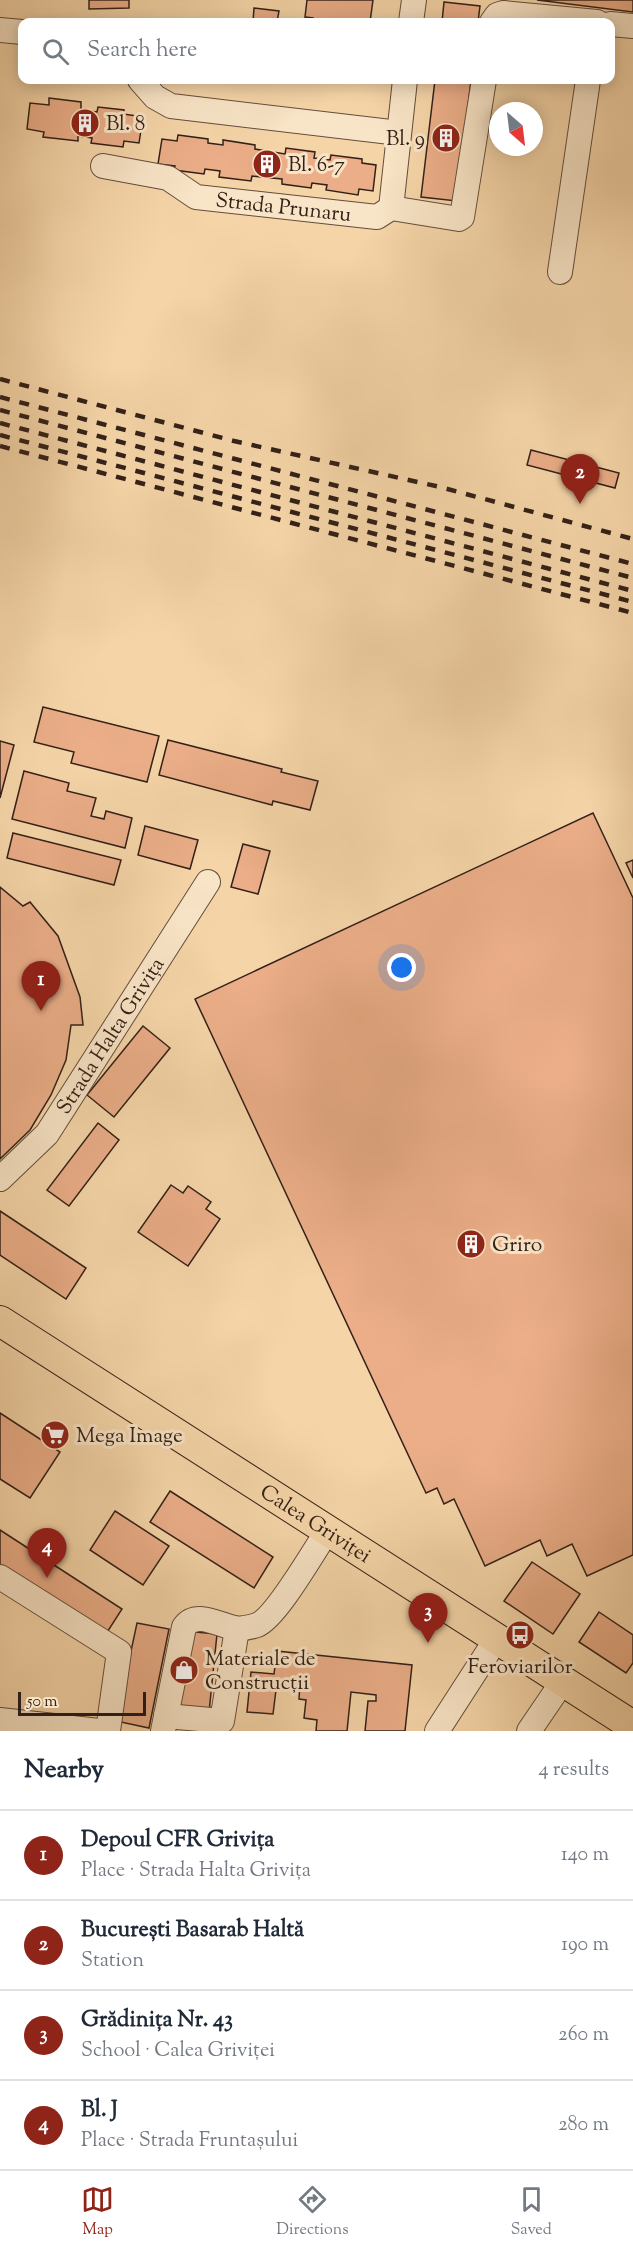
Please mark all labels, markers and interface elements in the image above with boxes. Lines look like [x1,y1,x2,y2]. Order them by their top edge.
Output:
search box [18,18,615,84]
icon: search [39,35,72,68]
text: Search here [87,35,197,67]
north arrow [489,102,543,156]
building icon: Bl. 8 [69,107,101,139]
place label: Bl. 8 [106,110,145,140]
building icon: Bl. 9 [430,122,462,154]
place label: Bl. 9 [386,125,425,155]
building icon: Bl. 6-7 [251,148,283,180]
place label: Bl. 6-7 [288,151,345,181]
street label: Strada Prunaru [214,186,353,231]
pin: 2 [560,454,600,504]
street label: Strada Halta Grivița [50,952,173,1121]
your location [387,953,416,982]
pin: 1 [22,962,60,1011]
building icon: Griro [455,1228,487,1260]
place label: Griro [492,1231,542,1261]
supermarket icon: Mega Image [39,1419,71,1451]
place label: Mega Image [76,1422,183,1452]
street label: Calea Griviței [253,1478,376,1572]
pin: 4 [28,1528,66,1578]
pin: 3 [408,1594,448,1643]
bus stop icon: Feroviarilor [504,1619,536,1651]
place label: Materiale de Construcții [205,1645,316,1699]
place label: Feroviarilor [467,1653,573,1683]
shop icon: Materiale de Construcții [168,1654,200,1686]
scale bar [18,1689,146,1716]
text: 50 m [27,1691,58,1714]
text: Nearby [24,1752,104,1789]
text: 4 results [538,1756,609,1785]
text: Depoul CFR Grivița [81,1825,274,1857]
text: 1 [40,1841,47,1870]
text: 140 m [561,1841,609,1870]
text: Place · Strada Halta Grivița [81,1857,311,1886]
text: București Basarab Haltă [81,1915,304,1947]
text: 2 [39,1931,48,1960]
text: 190 m [561,1931,609,1960]
text: Station [81,1947,144,1976]
text: Grădinița Nr. 43 [81,2005,233,2037]
text: 3 [39,2021,48,2050]
text: 260 m [558,2021,609,2050]
text: School · Calea Griviței [81,2037,275,2066]
text: Bl. J [81,2095,118,2127]
text: 4 [38,2111,49,2140]
text: 280 m [558,2111,609,2140]
text: Place · Strada Fruntașului [81,2127,298,2156]
tab: Map [81,2183,114,2242]
tab: Directions [276,2183,349,2242]
tab: Saved [511,2183,552,2242]

